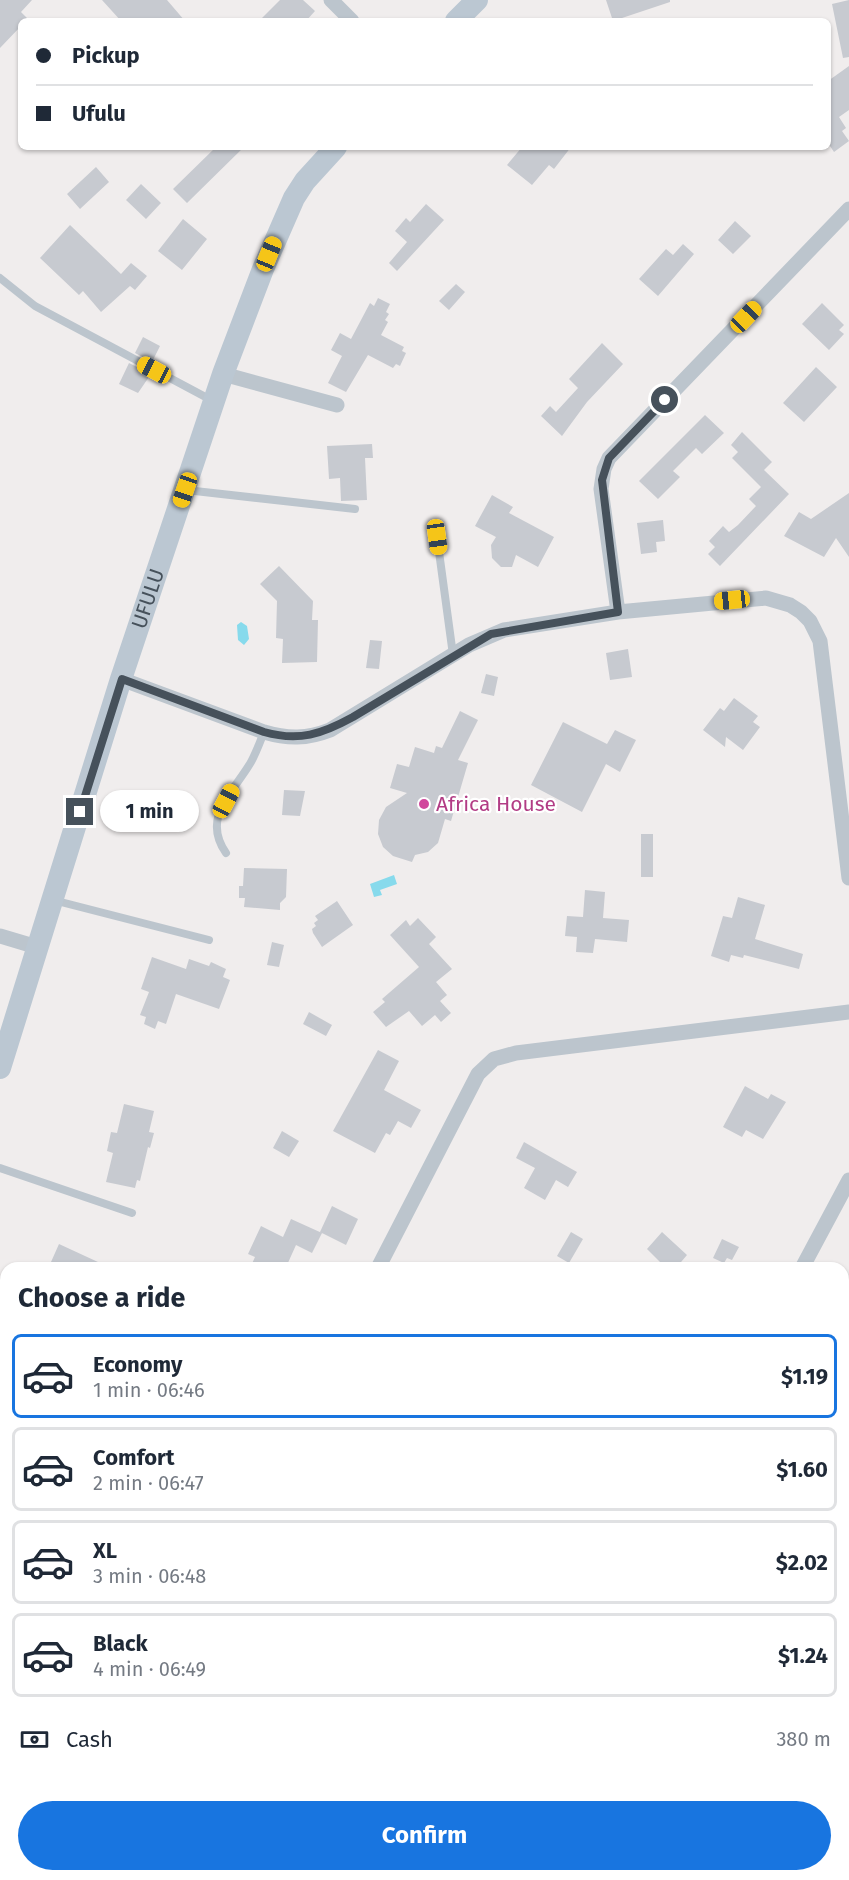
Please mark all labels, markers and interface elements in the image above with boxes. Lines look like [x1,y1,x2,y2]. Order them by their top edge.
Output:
text: Pickup [72,42,140,69]
text: Ufulu [72,100,126,127]
car [254,234,284,274]
car [727,298,765,336]
car [134,354,174,386]
route start [651,386,678,413]
car [171,470,199,510]
car [426,518,448,556]
street label: UFULU [126,565,170,632]
car [713,589,751,611]
car [210,781,242,821]
callout: 1 min [101,791,200,833]
place label: Africa House [436,791,556,817]
marker: Africa House [417,797,431,811]
route end [66,798,93,825]
text: 1 min [125,799,174,823]
text: Choose a ride [18,1282,185,1314]
icon: car [21,1349,75,1403]
text: Economy [93,1351,182,1378]
text: $1.19 [781,1363,828,1390]
text: 1 min · 06:46 [93,1378,205,1402]
icon: car [21,1442,75,1496]
text: Comfort [93,1444,174,1471]
text: $1.60 [776,1456,828,1483]
text: 2 min · 06:47 [93,1471,204,1495]
icon: car [21,1535,75,1589]
text: XL [93,1537,117,1564]
text: $2.02 [776,1549,828,1576]
text: 3 min · 06:48 [93,1564,206,1588]
icon: car [21,1628,75,1682]
text: Black [93,1630,148,1657]
text: $1.24 [778,1642,828,1669]
text: 4 min · 06:49 [93,1657,206,1681]
icon: cash [18,1723,51,1756]
text: Cash [66,1726,113,1753]
text: 380 m [776,1727,831,1751]
button: Confirm [18,1801,831,1870]

